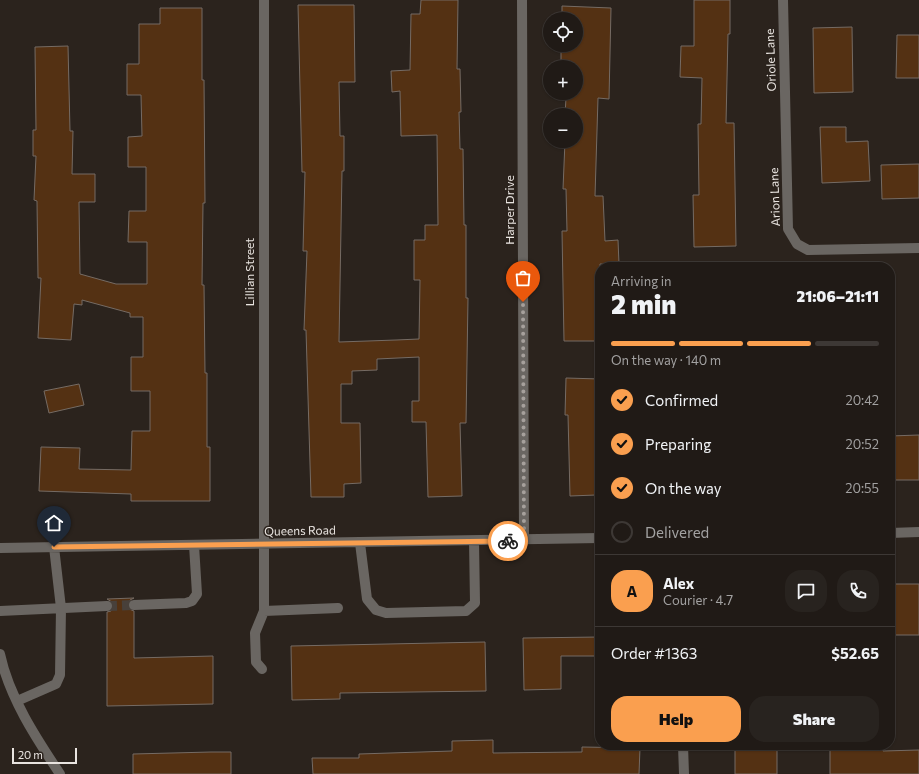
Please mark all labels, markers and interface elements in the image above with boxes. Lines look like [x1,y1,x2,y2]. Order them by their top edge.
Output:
map controls [543,12,583,148]
button: locate [543,12,583,52]
street label: Oriole Lane [762,28,778,92]
button: + [543,60,583,100]
button: − [543,108,583,148]
street label: Arion Lane [766,167,782,227]
street label: Harper Drive [502,175,516,245]
street label: Lillian Street [242,238,256,306]
pin [506,261,540,302]
icon: bag [512,267,534,289]
text: Arriving in [611,273,671,289]
text: 21:06–21:11 [796,287,879,305]
text: 2 min [611,288,676,319]
text: On the way · 140 m [611,352,721,368]
icon: check [611,389,633,411]
text: Confirmed [645,391,718,409]
text: 20:42 [845,392,879,408]
icon: check [611,433,633,455]
text: Preparing [645,435,711,453]
text: 20:52 [846,436,879,452]
icon: check [611,477,633,499]
text: On the way [645,479,722,497]
text: 20:55 [845,480,879,496]
pin [37,506,71,547]
icon: home [43,512,65,534]
courier [488,521,528,561]
street label: Queens Road [264,522,336,538]
text: Delivered [645,523,709,541]
icon: bike [497,530,519,552]
button: chat [785,570,827,612]
button: phone [837,570,879,612]
text: Alex [663,574,694,592]
text: A [627,582,637,600]
text: Courier · 4.7 [663,592,733,608]
text: Order #1363 [611,644,697,662]
text: $52.65 [831,644,879,662]
button: Help [611,696,741,742]
button: Share [749,696,879,742]
scale bar [12,746,77,765]
text: 20 m [18,748,43,761]

